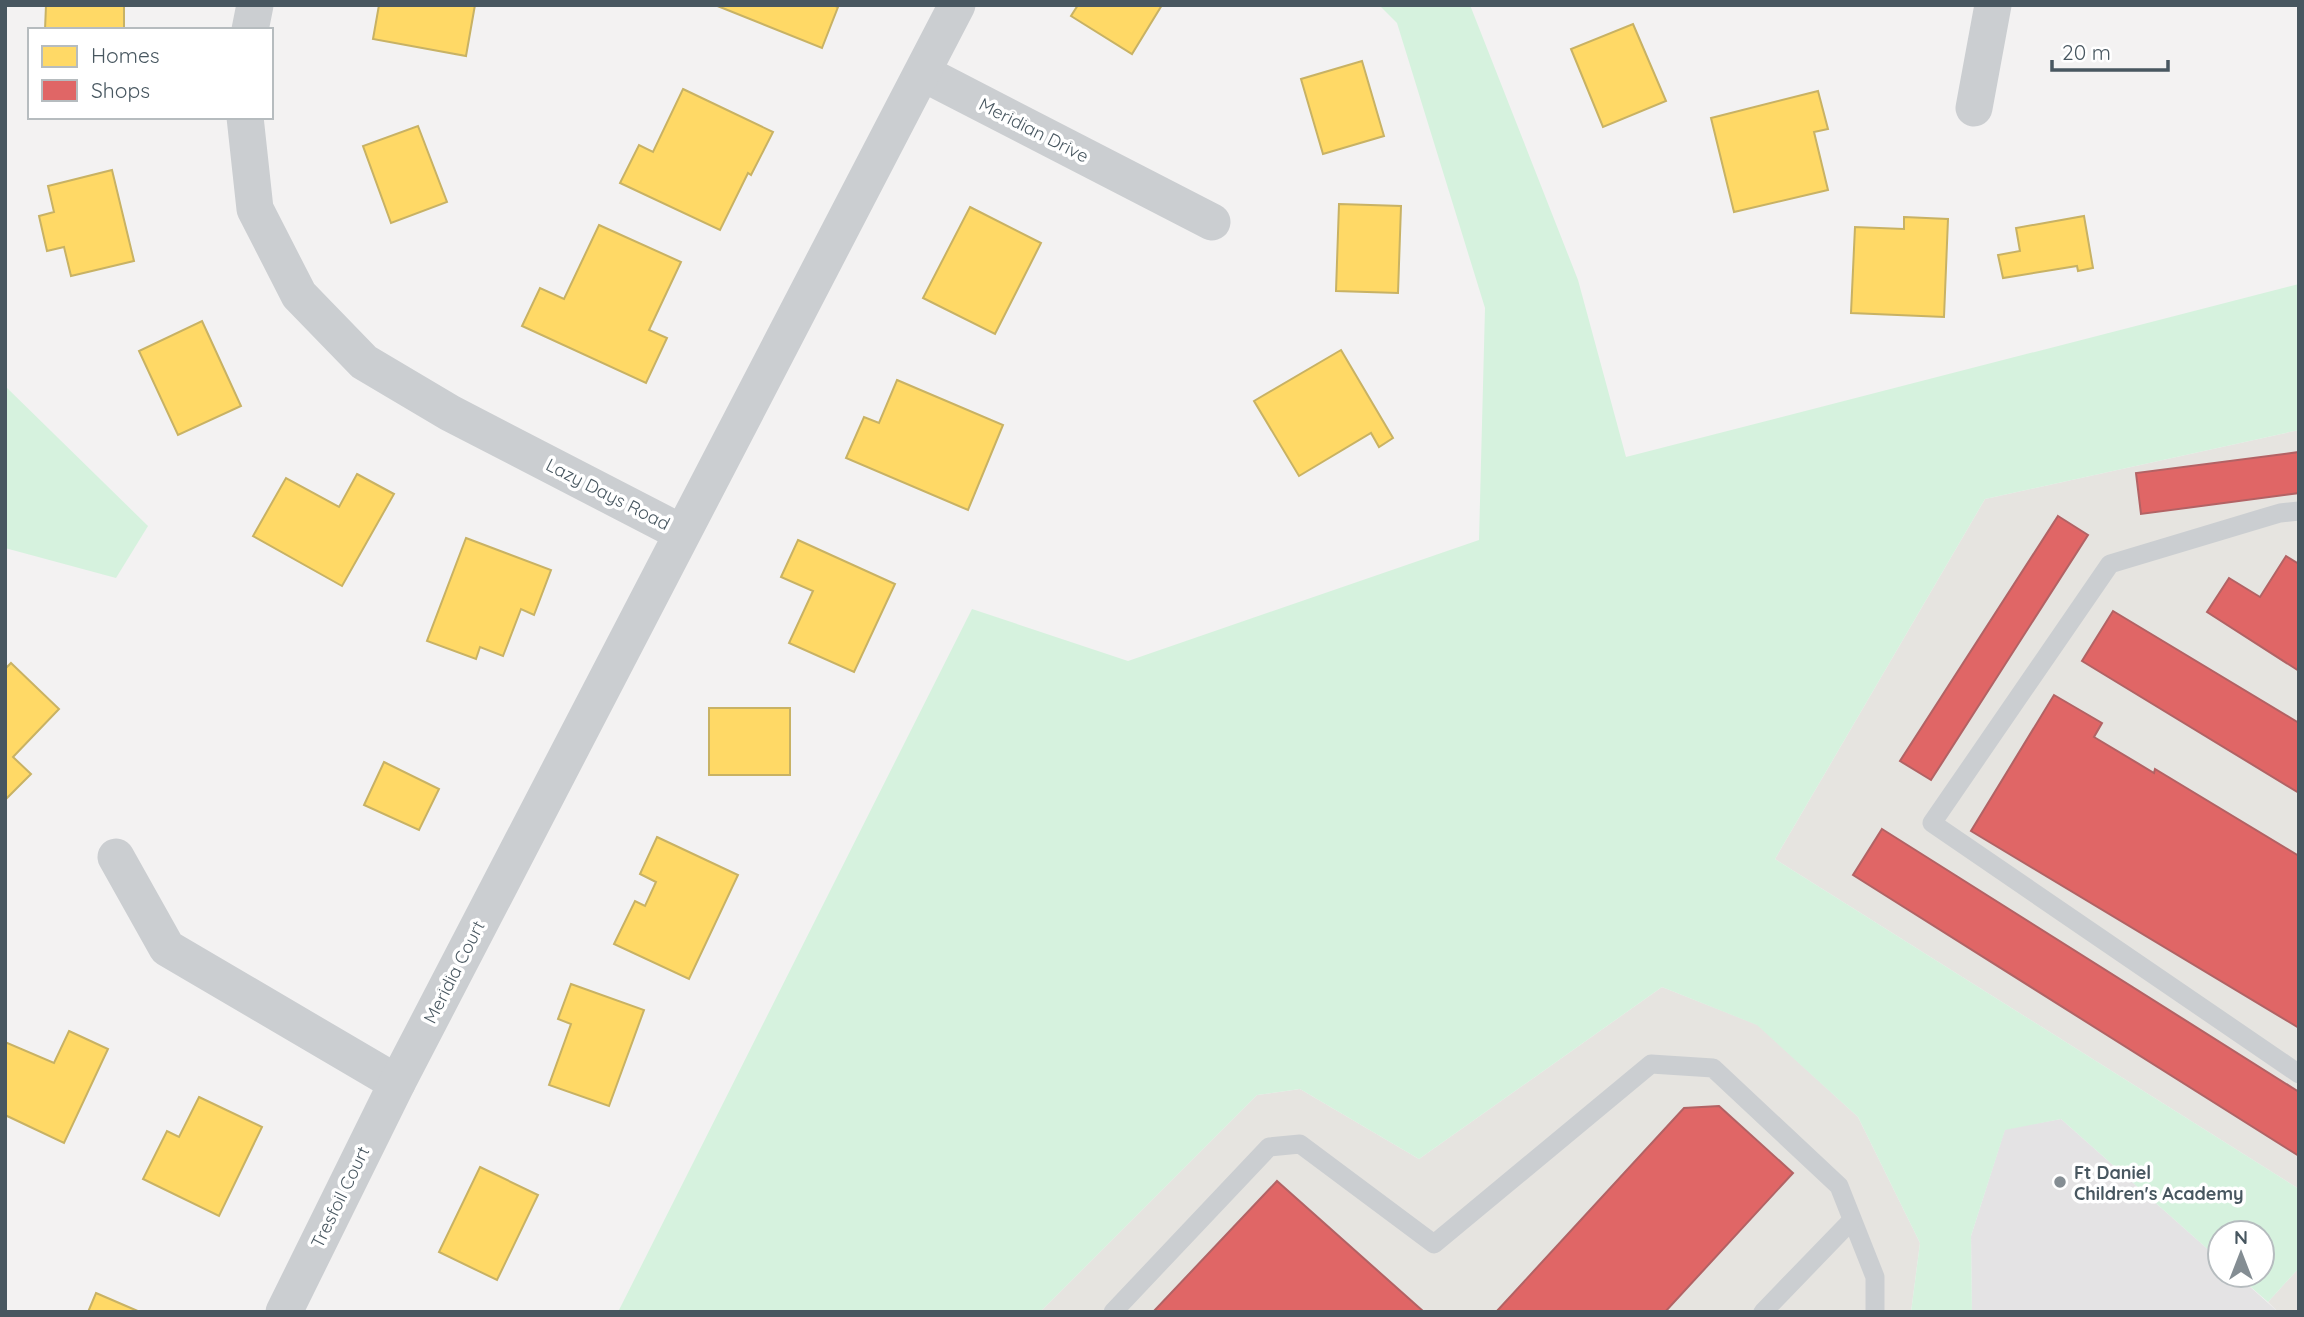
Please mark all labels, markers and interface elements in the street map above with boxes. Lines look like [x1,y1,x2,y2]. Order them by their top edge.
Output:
legend [28,28,273,119]
scale bar [2052,28,2168,72]
text: 20 m [2062,39,2111,65]
text: Homes [91,42,160,68]
text: Shops [91,77,150,103]
street label: Meridian Drive [975,92,1093,168]
street label: Lazy Days Road [542,453,674,535]
street label: Meridia Court [418,917,490,1027]
street label: Tresfoil Court [305,1142,375,1252]
place label: Ft Daniel Children's Academy [2074,1161,2244,1205]
marker: Ft Daniel Children's Academy [2052,1174,2068,1190]
north arrow [2206,1219,2276,1289]
text: N [2234,1225,2248,1249]

